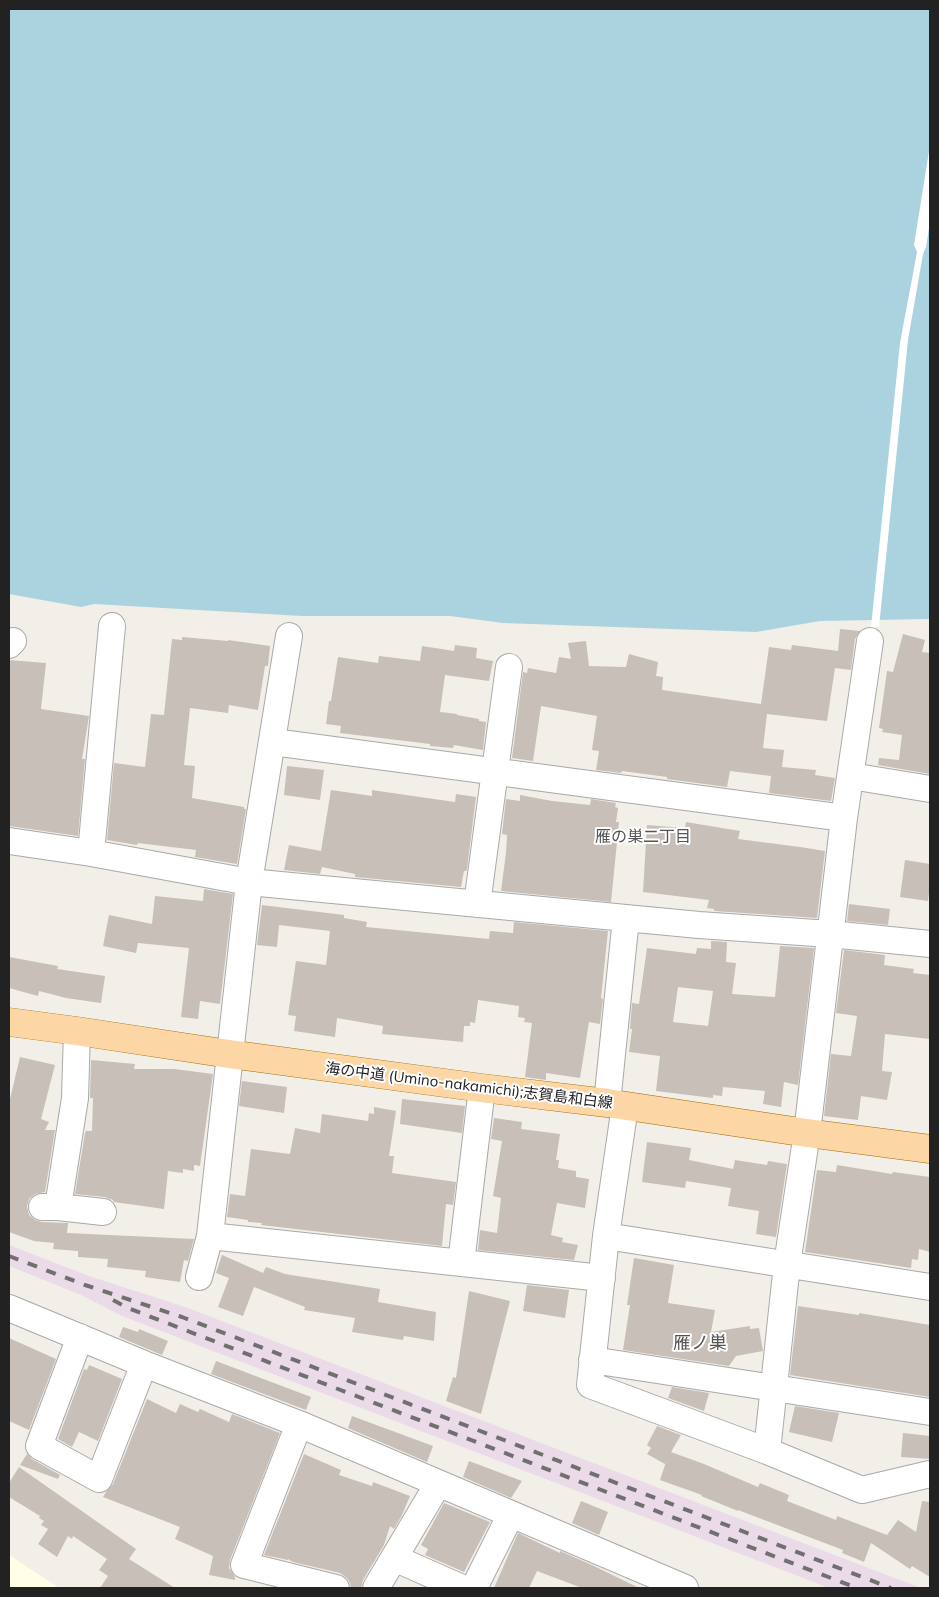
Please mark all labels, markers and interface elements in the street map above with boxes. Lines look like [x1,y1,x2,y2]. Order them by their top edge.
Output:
district label: 雁の巣二丁目 [595,827,691,847]
street label: 海の中道 (Umino-nakamichi);志賀島和白線 [324,1059,614,1113]
district label: 雁ノ巣 [673,1333,727,1355]

